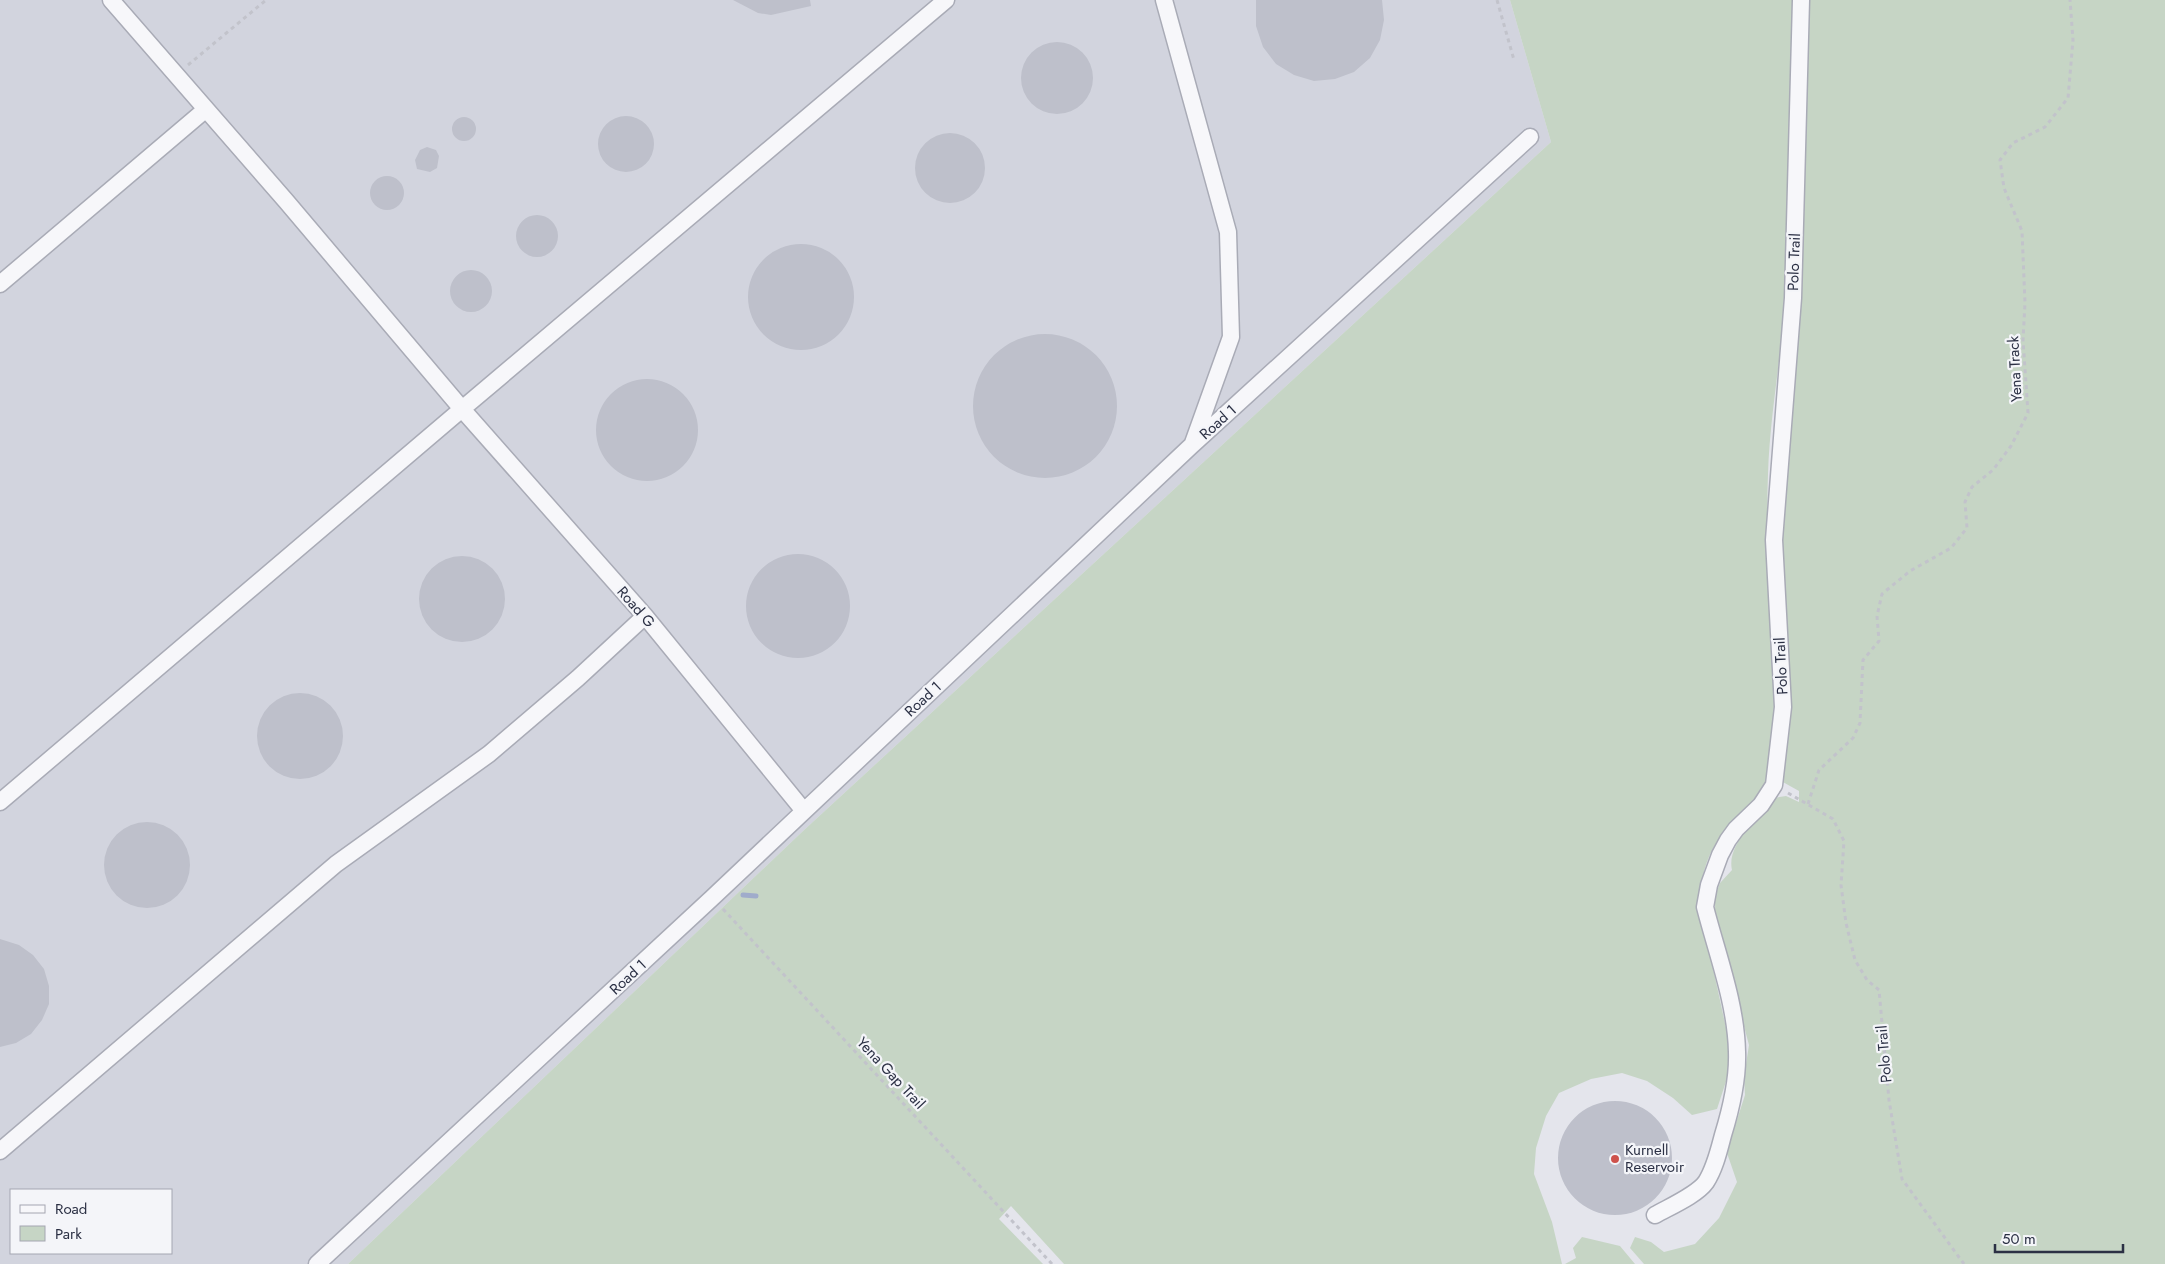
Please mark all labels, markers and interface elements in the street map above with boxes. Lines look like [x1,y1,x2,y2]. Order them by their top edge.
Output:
street label: Polo Trail [1782,233,1806,291]
street label: Yena Track [2002,335,2028,403]
street label: Road 1 [1194,399,1242,445]
street label: Road G [612,581,660,633]
street label: Polo Trail [1769,637,1793,695]
street label: Road 1 [900,676,946,722]
street label: Road 1 [605,954,651,1000]
street label: Polo Trail [1871,1024,1897,1084]
street label: Yena Gap Trail [852,1032,930,1114]
place label: Kurnell Reservoir [1625,1139,1685,1178]
marker: Kurnell Reservoir [1609,1153,1621,1165]
legend [10,1189,172,1254]
text: Road [55,1198,87,1220]
scale bar [1995,1222,2122,1254]
text: Park [55,1223,82,1245]
text: 50 m [2002,1228,2036,1250]

